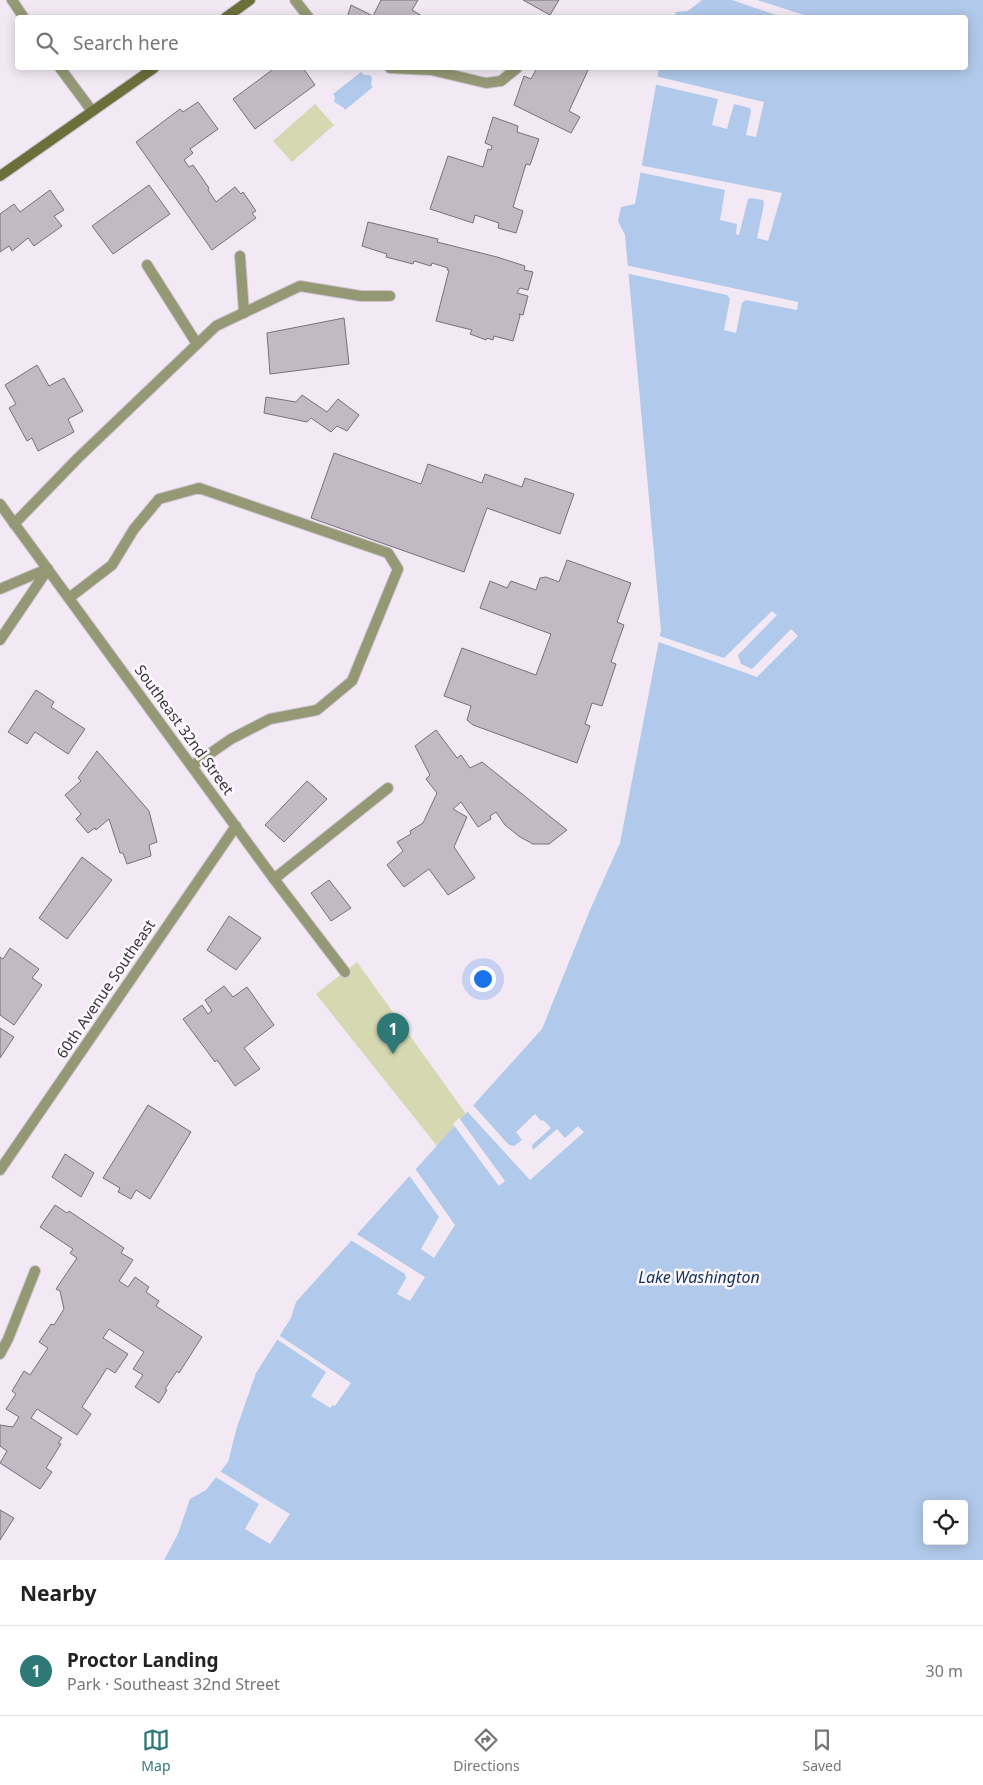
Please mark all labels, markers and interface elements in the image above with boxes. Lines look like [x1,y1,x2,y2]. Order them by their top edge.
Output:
search box [15,15,968,70]
icon: search [33,29,61,57]
text: Search here [73,30,179,56]
street label: Southeast 32nd Street [131,660,239,799]
street label: 60th Avenue Southeast [51,915,159,1062]
your location [470,966,496,992]
pin: 1 [377,1013,409,1054]
water label: Lake Washington [638,1266,760,1288]
map controls [923,1500,968,1545]
button: locate [923,1500,968,1545]
text: Nearby [20,1579,96,1607]
text: Proctor Landing [67,1647,219,1673]
text: 1 [31,1660,41,1682]
text: 30 m [926,1660,963,1682]
text: Park · Southeast 32nd Street [67,1673,280,1695]
tab: Map [141,1726,171,1775]
tab: Directions [453,1726,520,1775]
tab: Saved [802,1726,842,1775]

